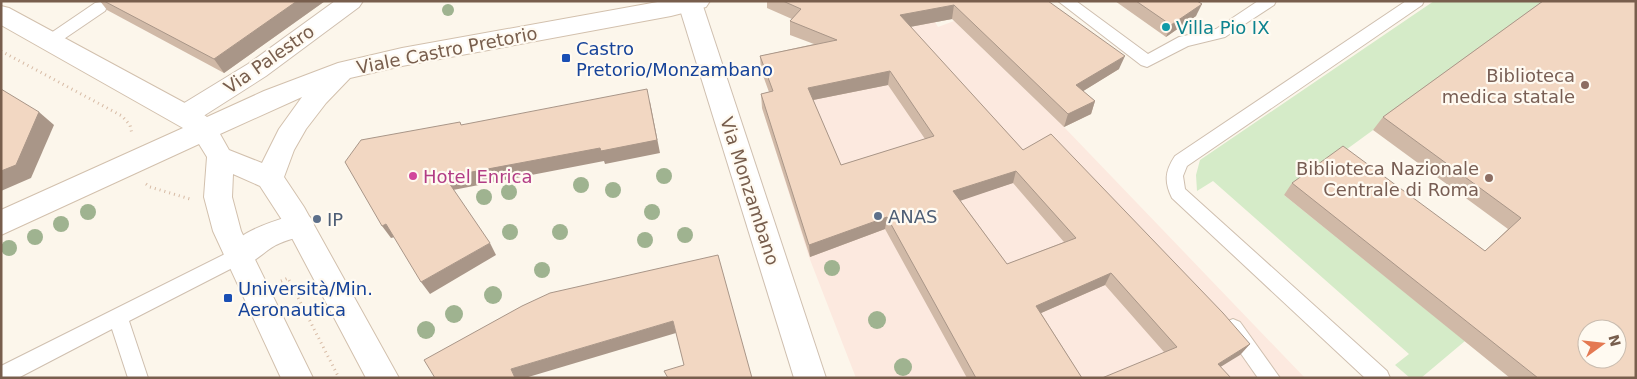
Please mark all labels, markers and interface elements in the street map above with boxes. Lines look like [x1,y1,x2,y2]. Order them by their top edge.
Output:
place label: Villa Pio IX [1176,17,1270,38]
street label: Via Palestro [220,20,318,98]
marker: Villa Pio IX [1160,21,1172,33]
street label: Viale Castro Pretorio [355,22,539,78]
place label: Castro Pretorio/Monzambano [576,38,773,80]
marker: Castro Pretorio/Monzambano [560,52,572,64]
place label: Biblioteca medica statale [1442,65,1575,107]
marker: Biblioteca medica statale [1579,79,1591,91]
street label: Via Monzambano [716,114,784,268]
place label: Biblioteca Nazionale Centrale di Roma [1296,158,1479,200]
place label: Hotel Enrica [423,166,533,187]
marker: Hotel Enrica [407,170,419,182]
marker: Biblioteca Nazionale Centrale di Roma [1483,172,1495,184]
place label: ANAS [888,206,938,227]
place label: IP [327,209,343,230]
marker: ANAS [872,210,884,222]
marker: IP [311,213,323,225]
place label: Università/Min. Aeronautica [238,278,373,320]
marker: Università/Min. Aeronautica [222,292,234,304]
north arrow [1577,319,1627,369]
text: N [1605,333,1624,348]

